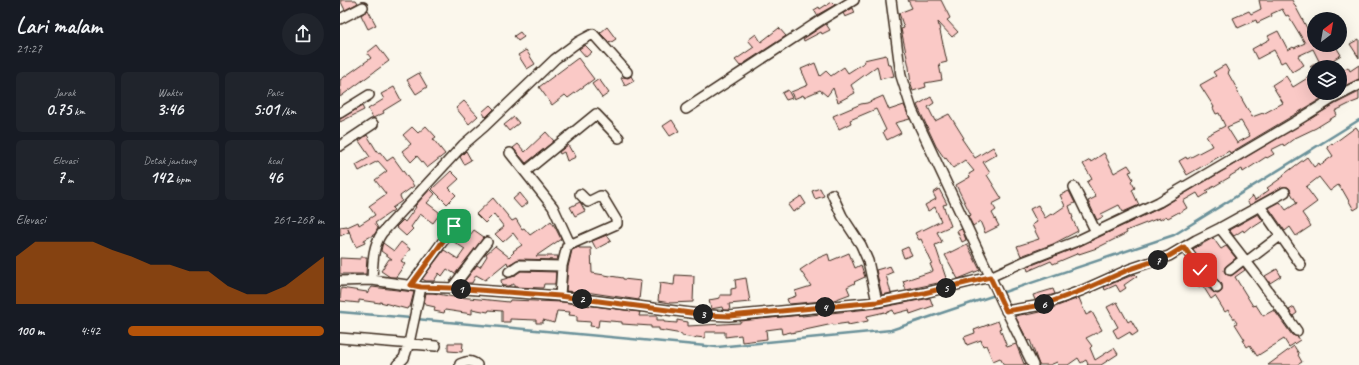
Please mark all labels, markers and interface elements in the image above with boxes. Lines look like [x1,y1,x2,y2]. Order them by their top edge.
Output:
text: Lari malam [16,12,102,40]
north arrow [1307,12,1347,52]
map controls [1307,12,1347,100]
button: share [282,13,324,55]
text: 21:27 [16,41,42,57]
button: layers [1307,60,1347,100]
text: Jarak [55,85,76,99]
text: Waktu [158,85,182,99]
text: Pace [266,85,283,99]
text: 0.75 [46,99,72,120]
text: 3:46 [157,99,183,120]
text: 5:01 [253,99,279,120]
text: km [72,104,85,118]
text: /km [279,104,296,118]
text: Elevasi [53,153,78,167]
text: Detak jantung [143,153,197,167]
text: kcal [267,153,282,167]
text: 7 [57,167,65,188]
text: 142 [150,167,173,188]
text: 46 [267,167,282,188]
text: m [65,172,74,186]
text: bpm [173,172,190,186]
pin [437,209,471,243]
text: Elevasi [16,212,46,228]
text: 261–268 m [273,212,324,228]
icon: arrive [443,215,465,237]
pin: 7 [1148,250,1168,270]
text: 7 [1156,253,1160,267]
pin [1183,253,1217,287]
icon: check [1189,259,1211,281]
pin: 5 [936,278,956,298]
pin: 1 [451,279,471,299]
text: 5 [944,281,948,295]
text: 1 [459,282,463,296]
pin: 2 [572,289,592,309]
text: 2 [580,292,584,306]
pin: 6 [1034,294,1054,314]
pin: 4 [815,297,835,317]
text: 6 [1041,297,1047,311]
text: 4 [823,300,827,314]
pin: 3 [693,304,713,324]
text: 3 [701,307,705,321]
text: 100 m [16,323,44,339]
text: 4:42 [80,323,100,339]

